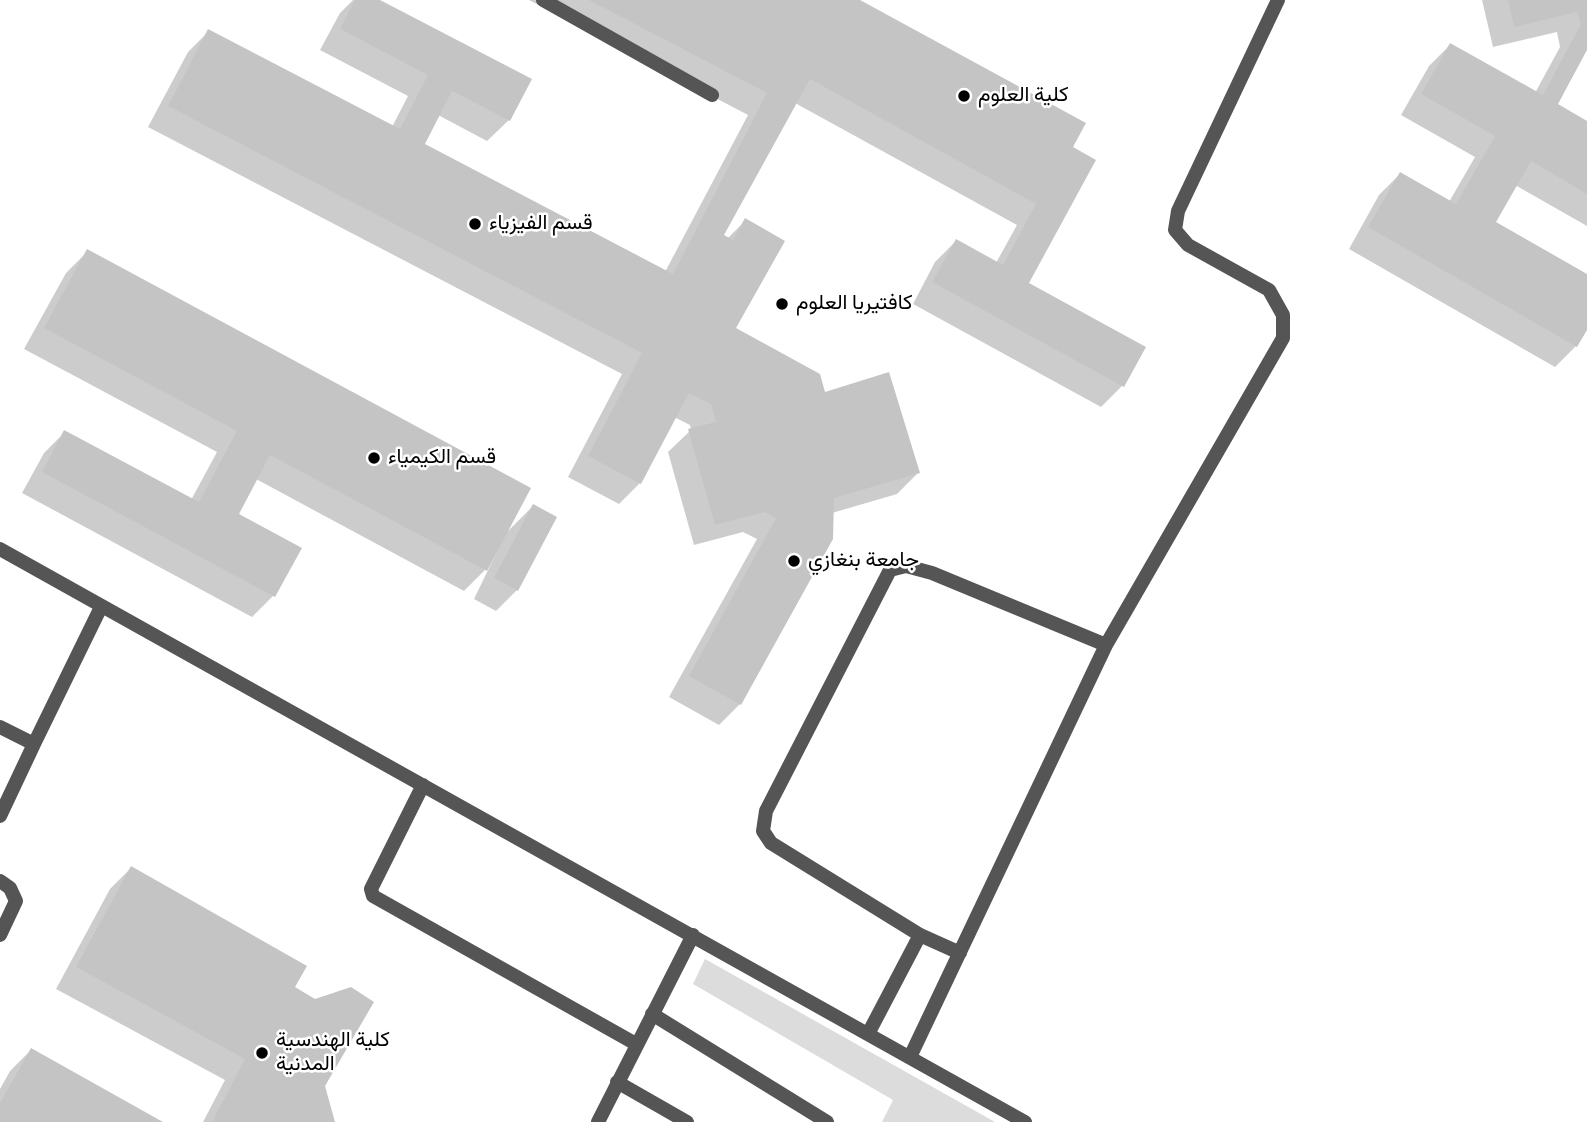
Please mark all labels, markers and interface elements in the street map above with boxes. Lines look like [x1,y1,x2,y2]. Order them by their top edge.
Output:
place label: كلية العلوم [978,83,1069,109]
marker: كلية العلوم [956,88,972,104]
place label: قسم الفيزياء [489,211,593,237]
marker: قسم الفيزياء [467,216,483,232]
place label: كافتيريا العلوم [796,291,912,317]
marker: كافتيريا العلوم [774,296,790,312]
place label: قسم الكيمياء [388,445,496,471]
marker: قسم الكيمياء [366,450,382,466]
place label: جامعة بنغازي [808,548,919,574]
marker: جامعة بنغازي [786,553,802,569]
place label: كلية الهندسية المدنية [276,1028,390,1078]
marker: كلية الهندسية المدنية [254,1045,270,1061]

